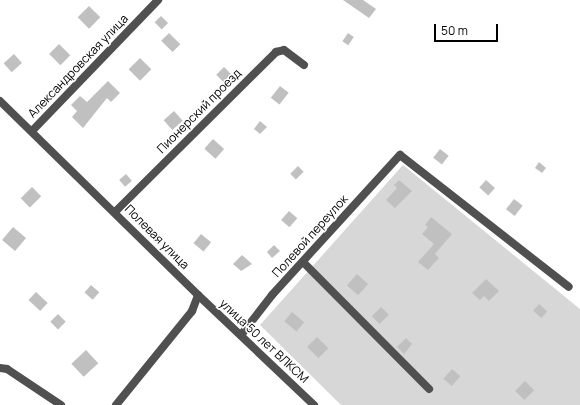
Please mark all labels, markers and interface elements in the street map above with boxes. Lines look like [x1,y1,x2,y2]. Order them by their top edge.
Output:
street label: Александровская улица [25,11,131,121]
scale bar [436,16,500,42]
text: 50 m [441,22,468,39]
street label: Пионерский проезд [154,66,244,156]
street label: Полевой переулок [269,192,351,280]
street label: Полевая улица [122,202,192,272]
street label: улица 50 лет ВЛКСМ [217,296,311,386]

